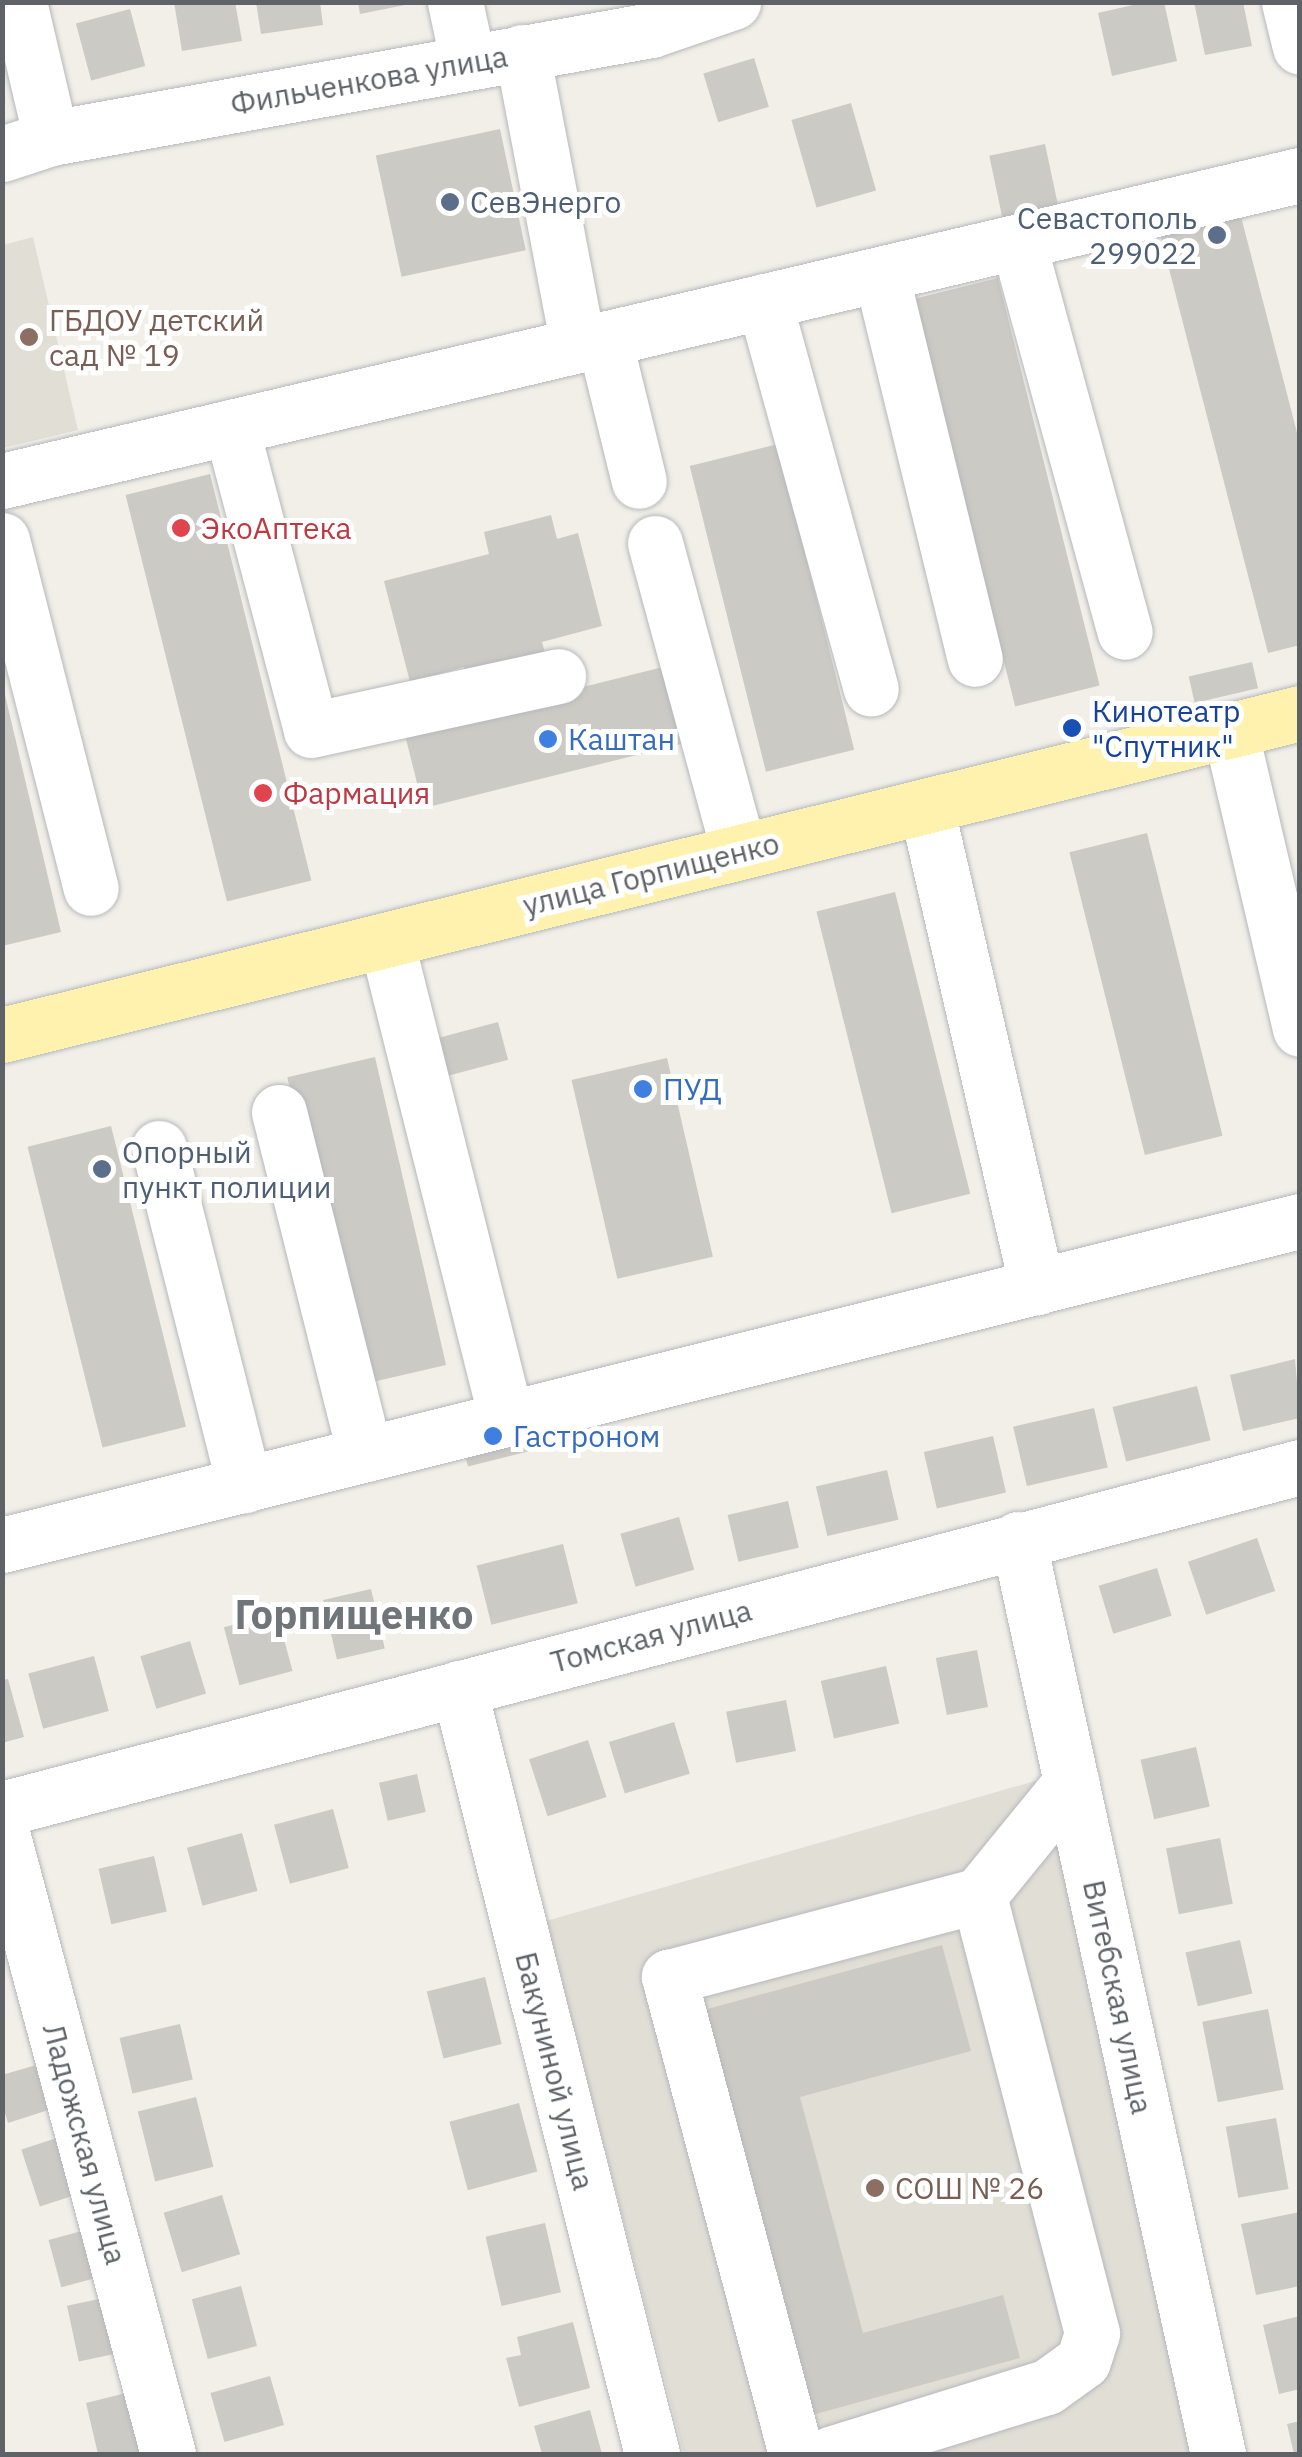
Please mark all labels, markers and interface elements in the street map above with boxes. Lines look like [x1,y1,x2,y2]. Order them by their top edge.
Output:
street label: Фильченкова улица [228,38,510,122]
place label: СевЭнерго [470,184,621,220]
marker: СевЭнерго [439,191,461,213]
place label: Севастополь 299022 [1017,200,1197,270]
marker: Севастополь 299022 [1206,224,1228,246]
place label: ГБДОУ детский сад № 19 [49,302,264,372]
marker: ГБДОУ детский сад № 19 [18,326,40,348]
place label: ЭкоАптека [201,510,352,546]
marker: ЭкоАптека [170,517,192,539]
place label: Кинотеатр "Спутник" [1092,693,1240,764]
marker: Кинотеатр "Спутник" [1061,717,1083,739]
place label: Каштан [568,721,675,757]
marker: Каштан [537,728,559,750]
place label: Фармация [283,775,430,811]
marker: Фармация [252,782,274,804]
street label: улица Горпищенко [519,825,783,923]
place label: ПУД [663,1071,722,1107]
marker: ПУД [632,1078,654,1100]
place label: Опорный пункт полиции [122,1134,331,1204]
marker: Опорный пункт полиции [91,1158,113,1180]
place label: Гастроном [513,1418,660,1454]
marker: Гастроном [482,1425,504,1447]
district label: Горпищенко [234,1590,474,1638]
street label: Томская улица [547,1592,755,1680]
street label: Витебская улица [1076,1877,1160,2117]
street label: Бакуниной улица [508,1948,602,2194]
street label: Ладожская улица [36,2020,134,2268]
place label: СОШ № 26 [895,2170,1044,2206]
marker: СОШ № 26 [864,2177,886,2199]

